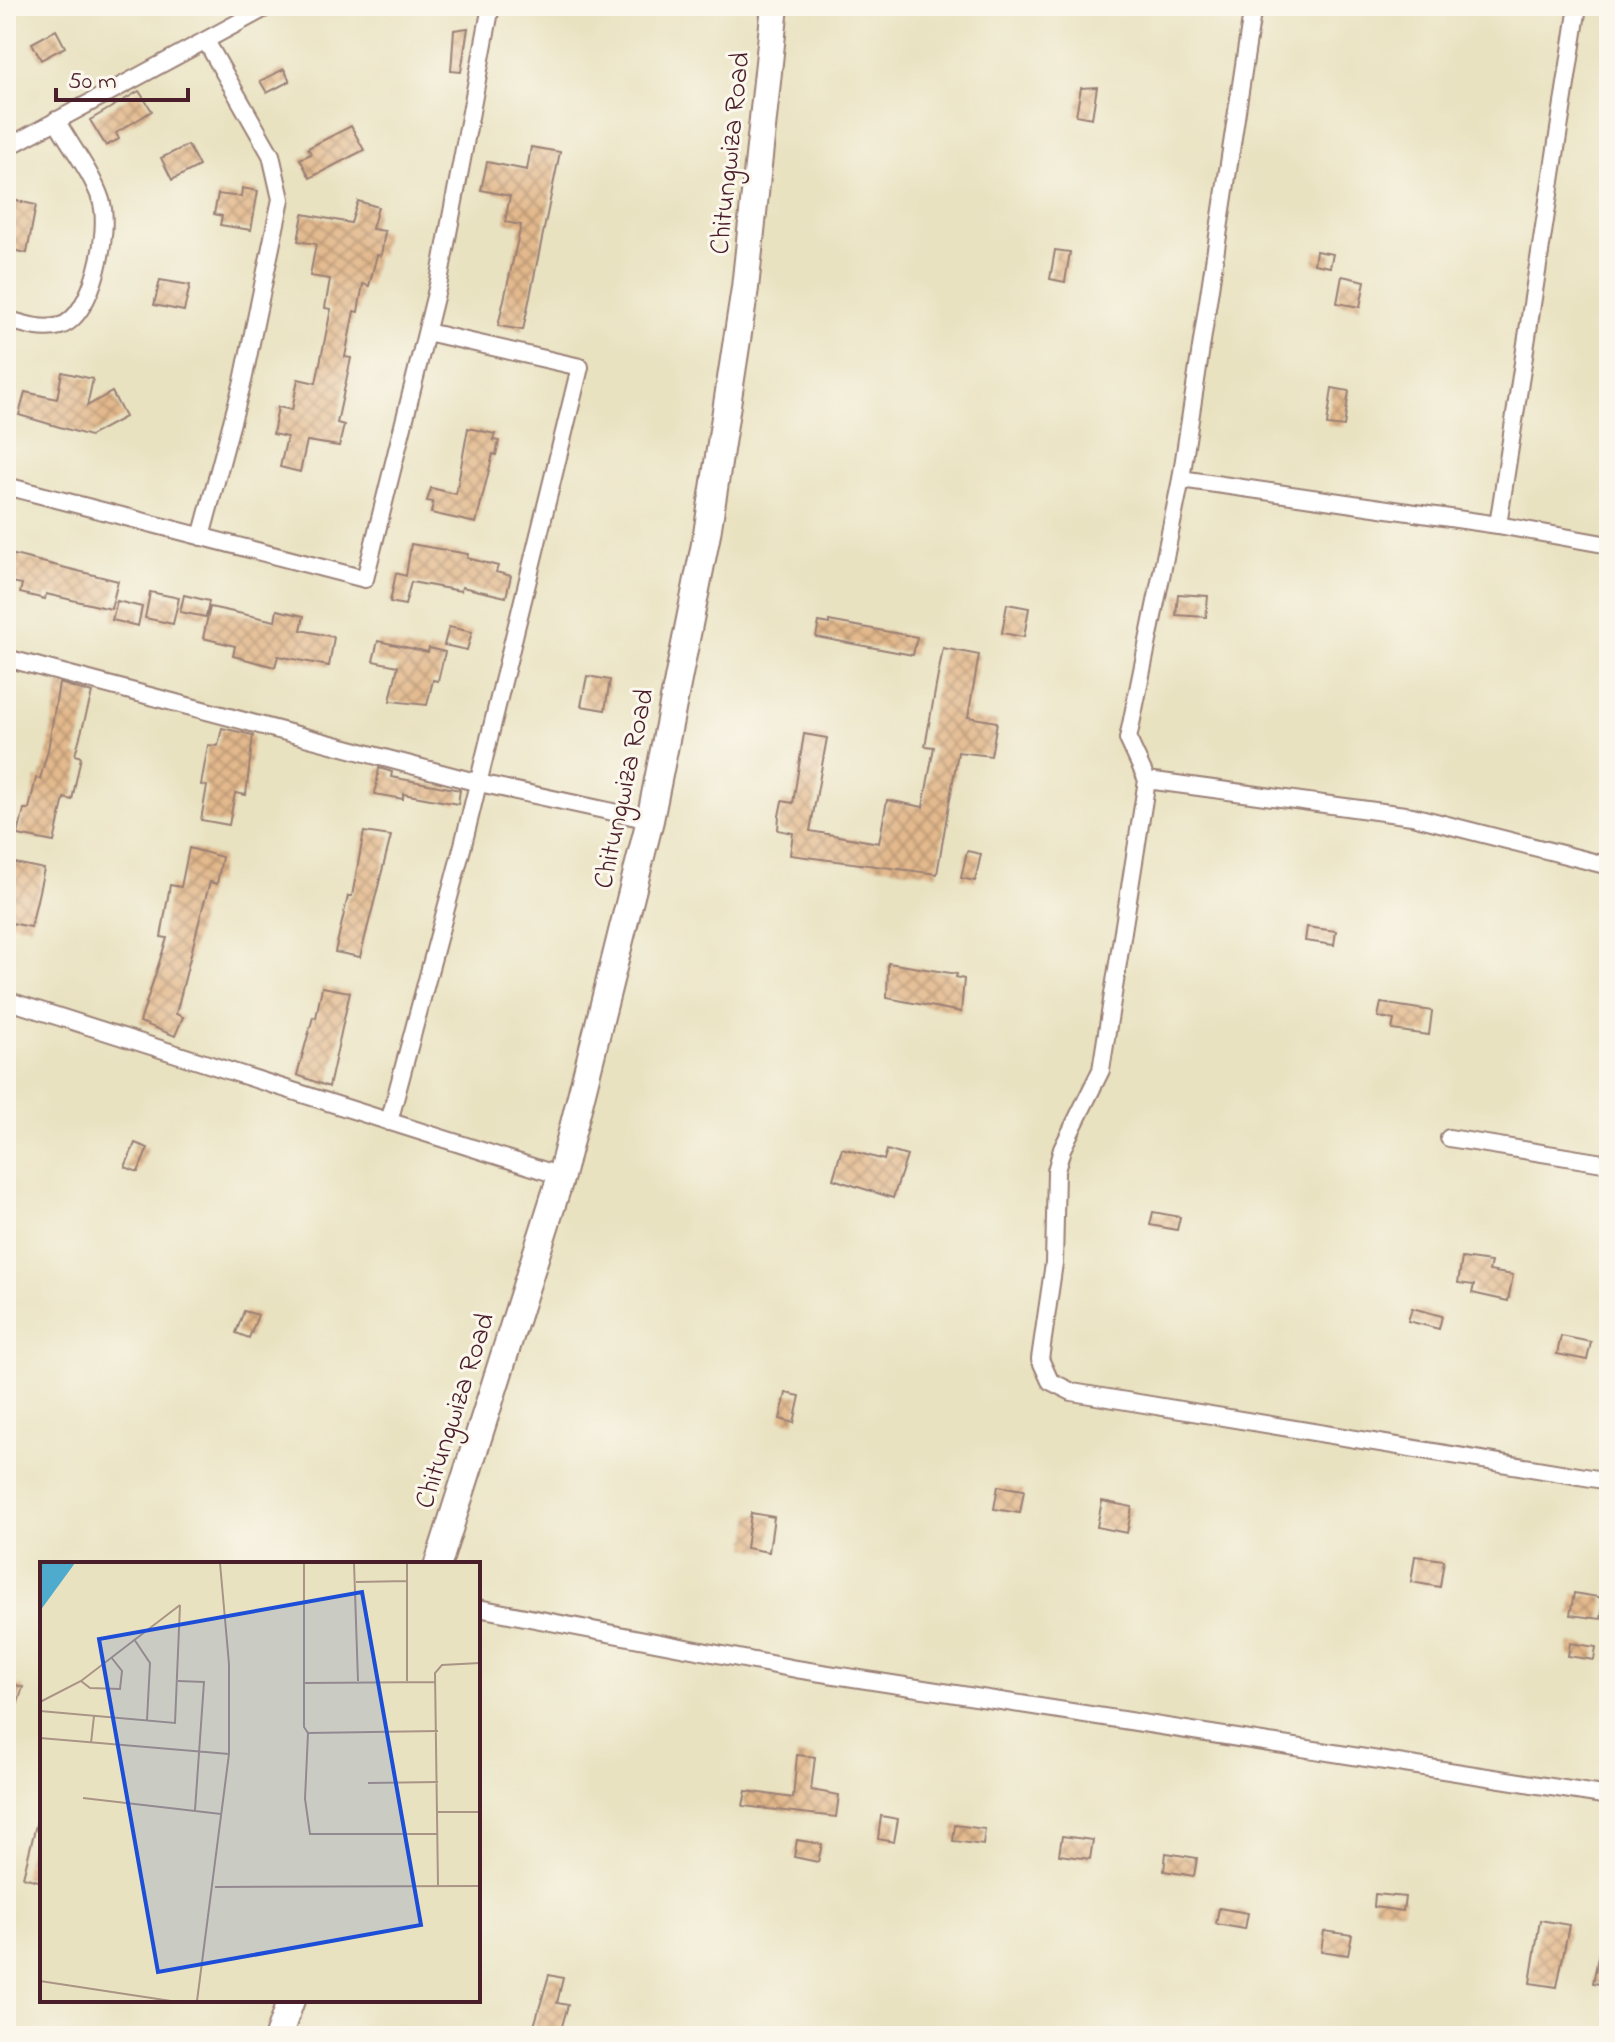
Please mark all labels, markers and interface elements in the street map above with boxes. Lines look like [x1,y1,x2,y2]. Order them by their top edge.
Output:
street label: Chitungwiza Road [700,50,763,257]
scale bar [56,52,188,102]
text: 50 m [68,65,117,100]
street label: Chitungwiza Road [584,685,667,893]
street label: Chitungwiza Road [405,1308,507,1514]
inset map [40,1562,480,2002]

